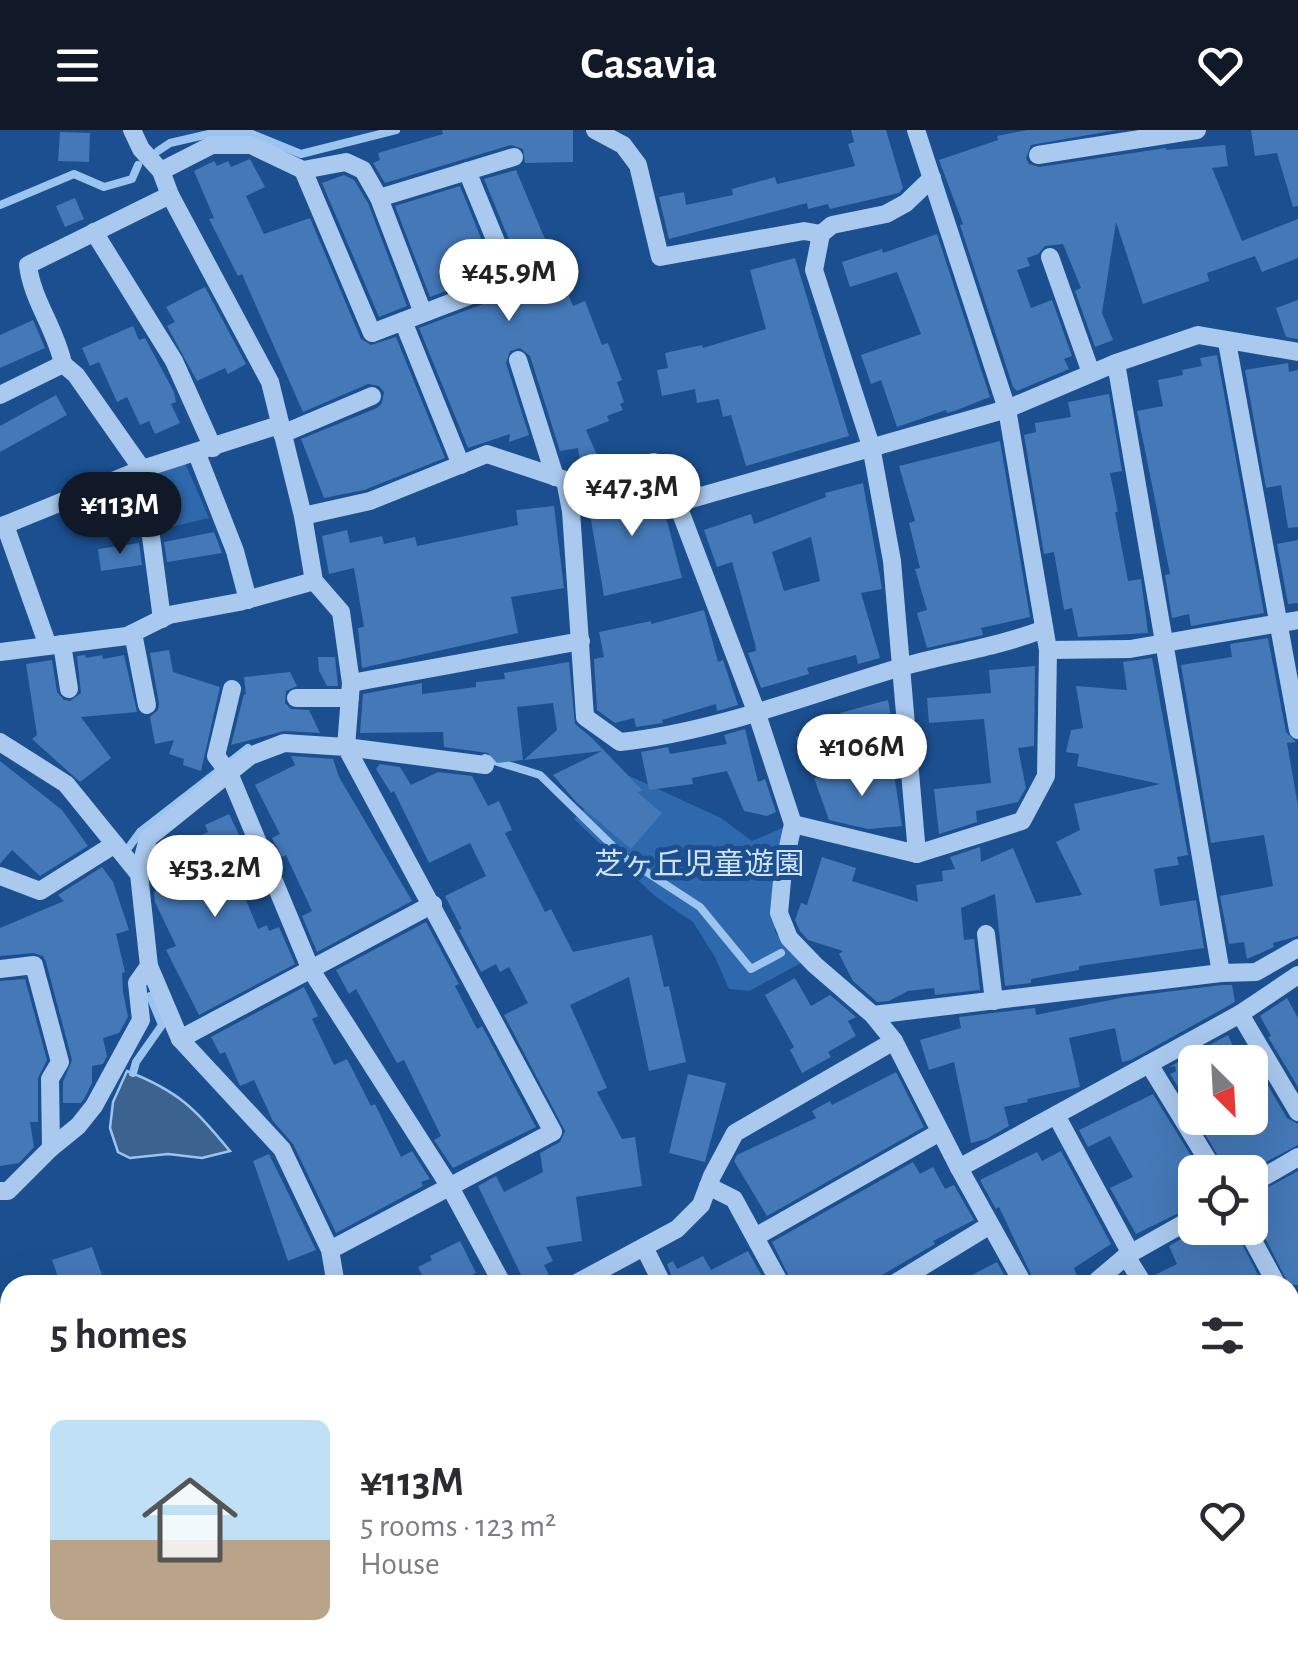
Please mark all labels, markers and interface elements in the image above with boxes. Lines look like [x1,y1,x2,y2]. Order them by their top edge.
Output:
icon: menu [50,38,105,93]
icon: heart [1193,38,1248,93]
text: Casavia [581,42,717,87]
pin: ¥45.9M [428,239,590,324]
text: ¥45.9M [461,255,557,287]
pin: ¥47.3M [551,454,713,539]
text: ¥47.3M [585,470,679,502]
pin: ¥113M [50,472,190,557]
text: ¥113M [80,488,160,520]
pin: ¥106M [792,714,932,799]
text: ¥106M [819,730,905,762]
pin: ¥53.2M [134,835,296,920]
park label: 芝ヶ丘児童遊園 [594,848,804,880]
text: ¥53.2M [169,851,261,883]
north arrow [1178,1045,1268,1135]
map controls [1178,1045,1268,1245]
button: locate [1178,1155,1268,1245]
icon: filters [1195,1308,1250,1363]
text: 5 homes [50,1314,187,1356]
icon: home [130,1460,250,1580]
text: ¥113M [360,1461,464,1503]
icon: heart [1195,1493,1250,1548]
text: 5 rooms · 123 m² [360,1510,556,1542]
text: House [360,1548,440,1580]

